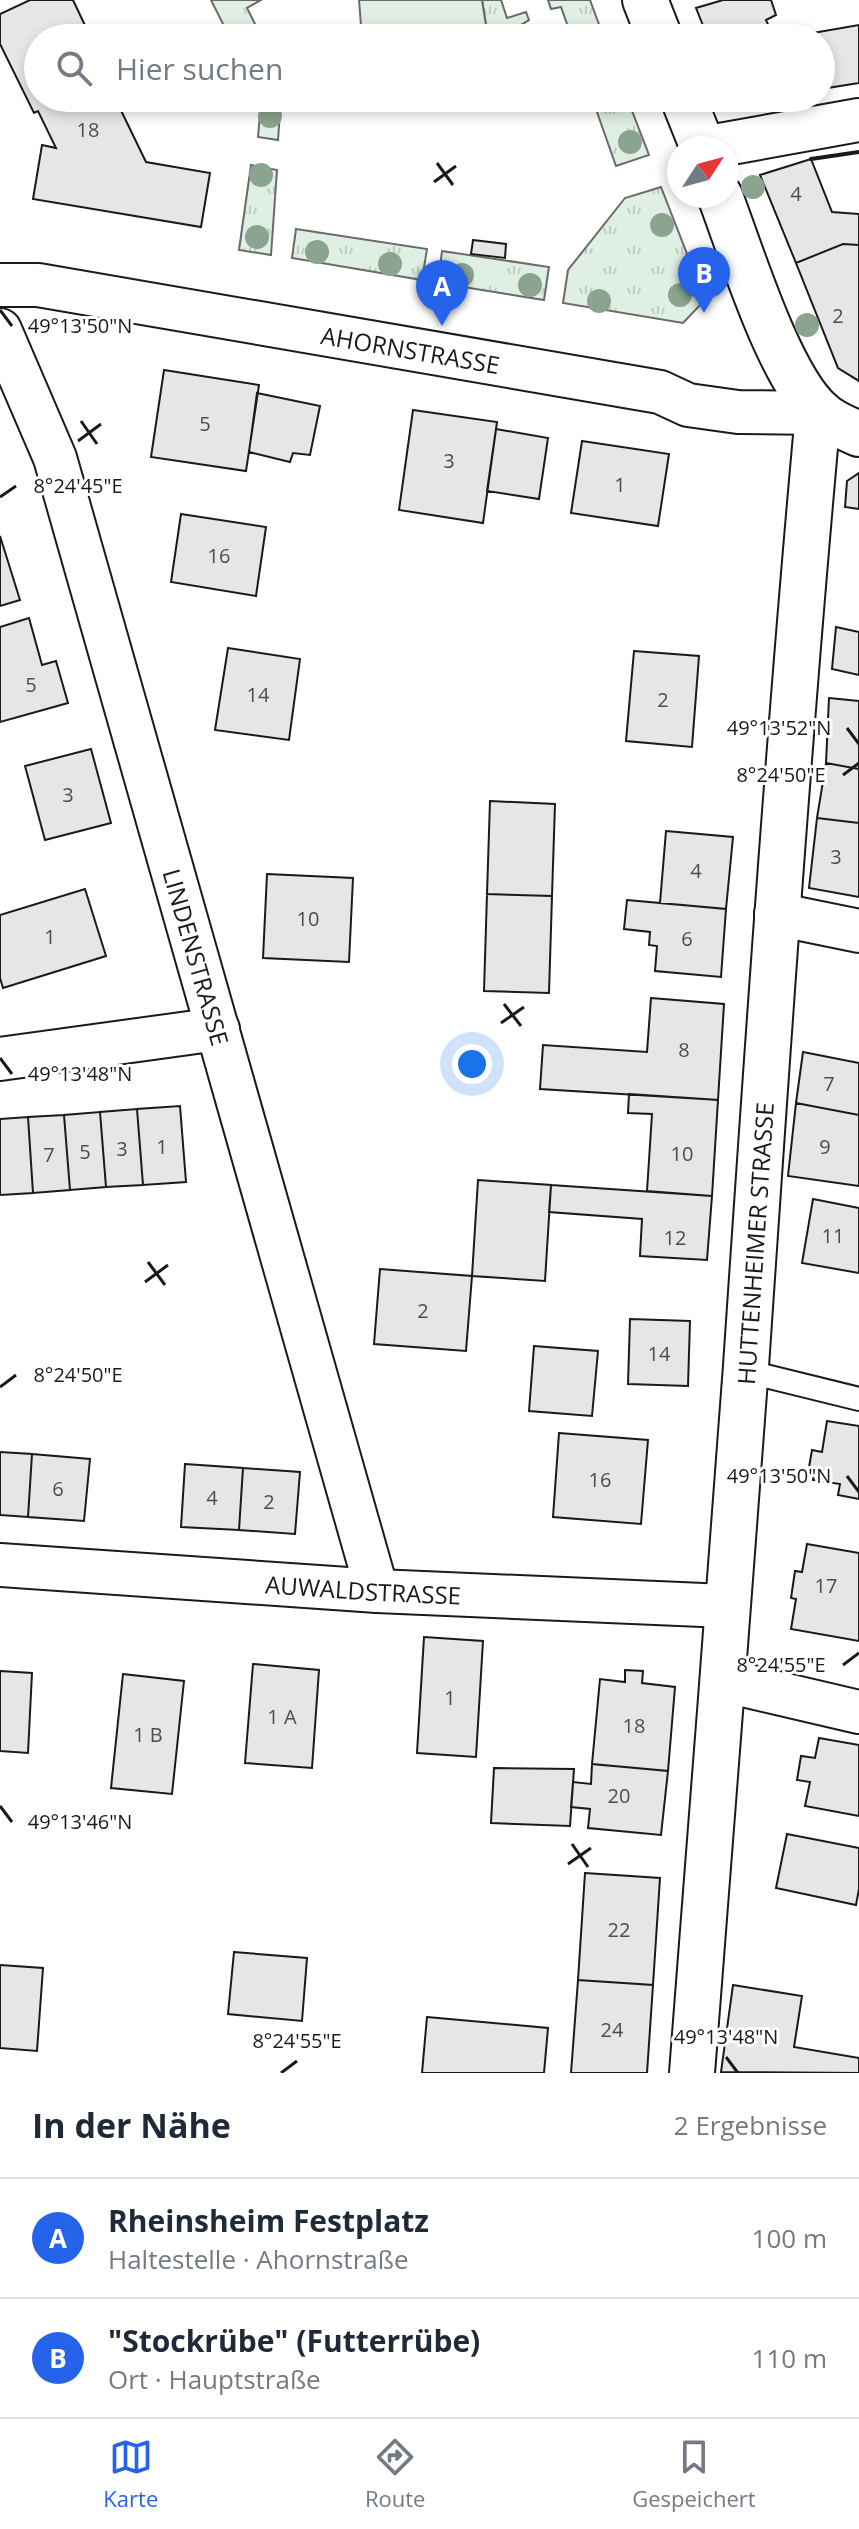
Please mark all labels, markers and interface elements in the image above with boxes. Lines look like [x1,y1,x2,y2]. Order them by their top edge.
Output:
search box [24,24,835,112]
icon: search [52,46,96,90]
text: Hier suchen [116,48,283,89]
house number: 18 [77,116,99,143]
north arrow [667,136,739,208]
house number: 4 [790,180,802,207]
pin: B [678,247,730,313]
pin: A [416,260,468,326]
house number: 2 [832,302,844,329]
text: 49°13'50"N [28,312,132,339]
street label: AHORNSTRASSE [319,318,502,381]
house number: 5 [199,410,211,437]
house number: 3 [443,447,455,474]
house number: 1 [614,471,626,498]
text: 8°24'45"E [33,472,123,499]
house number: 16 [208,542,230,569]
house number: 5 [25,671,37,698]
house number: 14 [247,681,270,708]
house number: 2 [657,686,669,713]
text: 49°13'52"N [727,714,831,741]
text: 8°24'50"E [736,761,826,788]
house number: 3 [62,781,74,808]
house number: 3 [830,843,842,870]
house number: 4 [690,857,702,884]
street label: LINDENSTRASSE [156,865,238,1049]
house number: 10 [297,905,319,932]
house number: 1 [44,923,56,950]
house number: 6 [681,925,693,952]
house number: 8 [678,1036,690,1063]
your location [452,1044,492,1084]
text: 49°13'48"N [28,1060,132,1087]
house number: 7 [823,1070,835,1097]
street label: HUTTENHEIMER STRASSE [728,1101,780,1386]
house number: 1 [156,1133,168,1160]
house number: 9 [819,1133,831,1160]
house number: 3 [116,1135,128,1162]
house number: 5 [79,1138,91,1165]
house number: 10 [671,1140,693,1167]
house number: 7 [43,1141,55,1168]
house number: 11 [822,1222,844,1249]
house number: 12 [664,1224,686,1251]
house number: 2 [417,1297,429,1324]
house number: 14 [648,1340,671,1367]
text: 8°24'50"E [33,1361,123,1388]
text: 49°13'50"N [727,1462,831,1489]
house number: 16 [589,1466,611,1493]
house number: 6 [52,1475,64,1502]
house number: 4 [206,1484,218,1511]
house number: 2 [263,1488,275,1515]
street label: AUWALDSTRASSE [264,1567,462,1611]
house number: 17 [815,1572,837,1599]
text: 8°24'55"E [736,1651,826,1678]
house number: 1 [444,1684,456,1711]
house number: 1 A [267,1703,297,1730]
house number: 18 [623,1712,645,1739]
house number: 1 B [133,1721,163,1748]
house number: 20 [608,1782,630,1809]
text: 49°13'46"N [28,1808,132,1835]
house number: 22 [608,1916,630,1943]
house number: 24 [601,2016,624,2043]
text: 49°13'48"N [674,2023,778,2050]
text: 8°24'55"E [252,2027,342,2054]
text: In der Nähe [32,2102,231,2148]
text: 2 Ergebnisse [674,2107,827,2143]
text: Rheinsheim Festplatz [108,2200,429,2241]
text: A [49,2220,67,2256]
text: 100 m [752,2220,827,2256]
text: Haltestelle · Ahornstraße [108,2241,409,2277]
text: "Stockrübe" (Futterrübe) [108,2320,480,2361]
text: B [49,2340,67,2376]
text: 110 m [752,2340,827,2376]
text: Ort · Hauptstraße [108,2361,321,2397]
tab: Karte [103,2435,158,2513]
tab: Route [365,2435,425,2513]
tab: Gespeichert [632,2435,756,2513]

